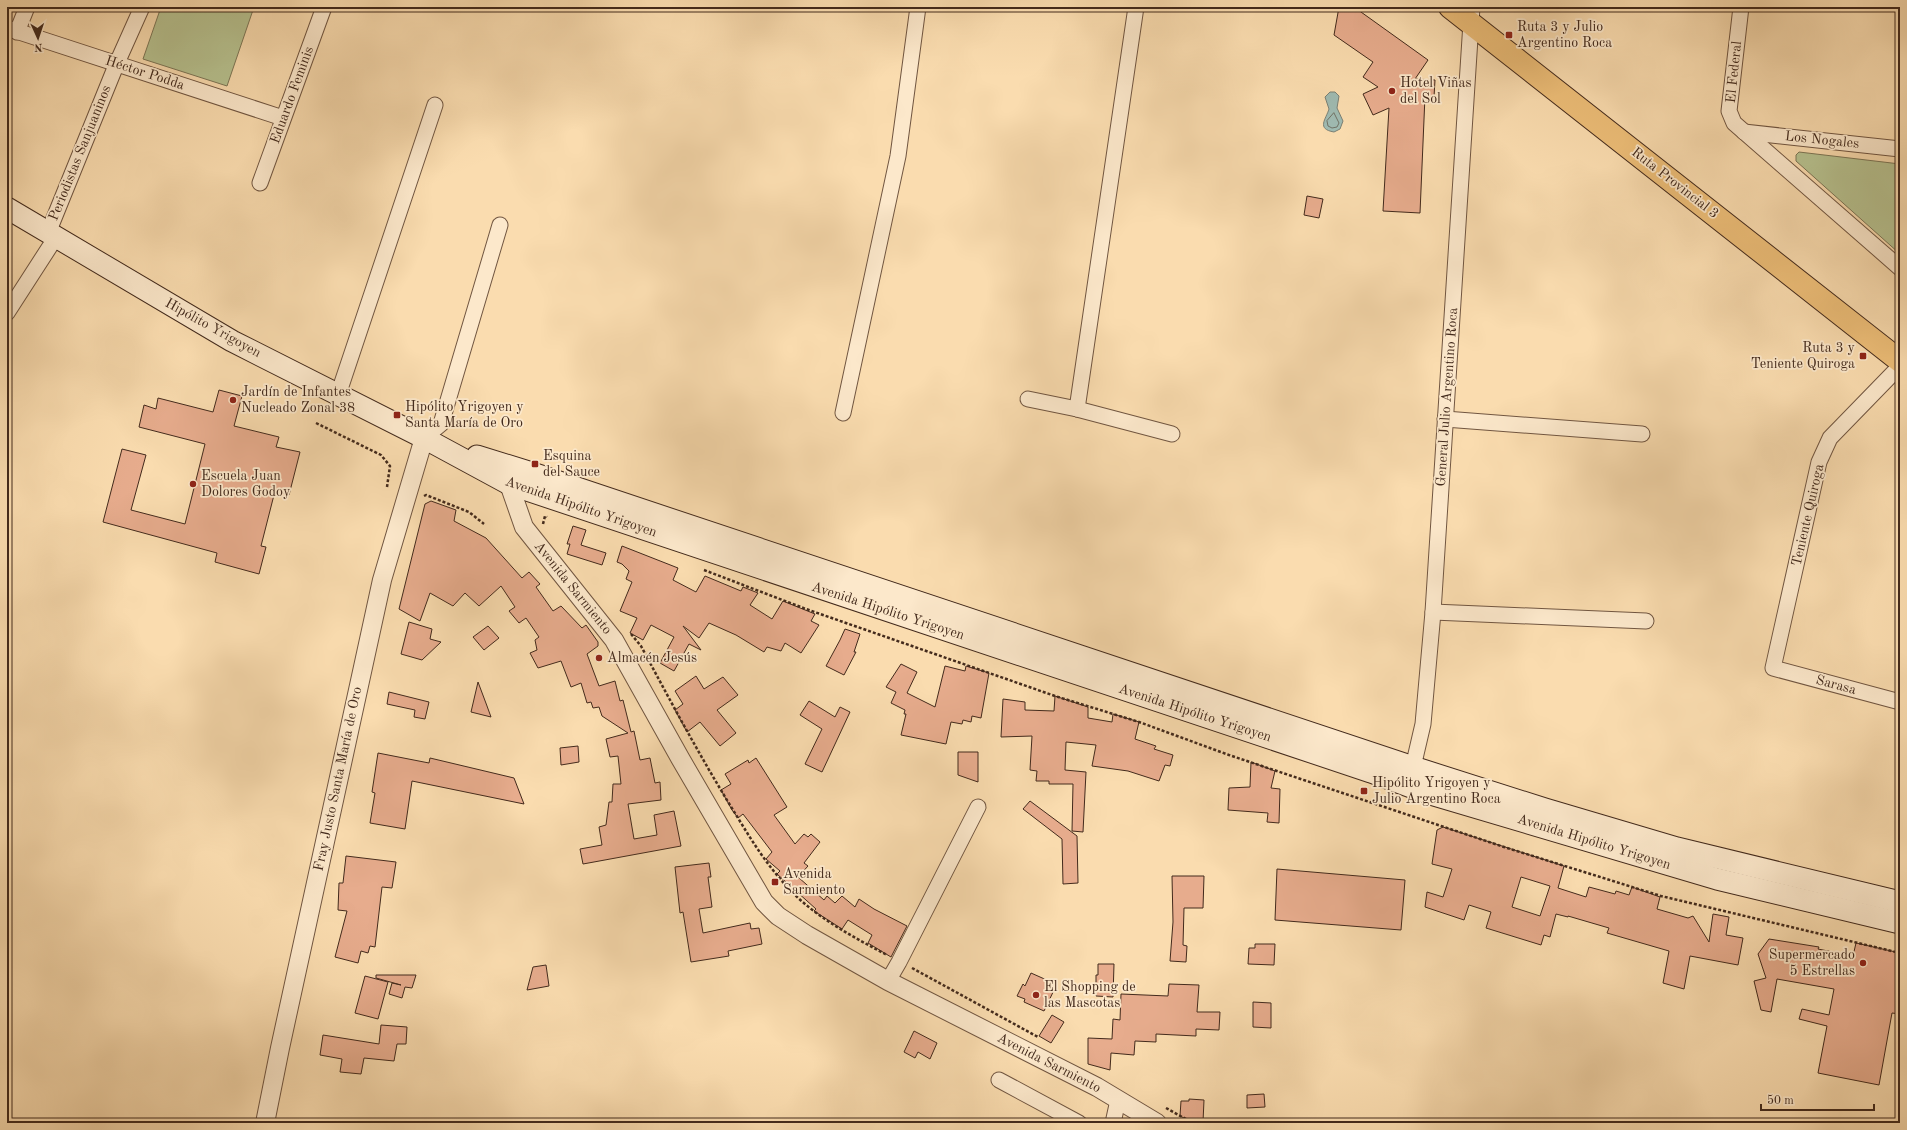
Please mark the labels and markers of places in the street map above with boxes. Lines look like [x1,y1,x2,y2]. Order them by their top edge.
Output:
place label: Ruta 3 y Julio Argentino Roca [1517,20,1612,50]
marker: Ruta 3 y Julio Argentino Roca [1504,30,1514,40]
place label: Hotel Viñas del Sol [1400,76,1472,106]
marker: Hotel Viñas del Sol [1387,86,1397,96]
place label: Ruta 3 y Teniente Quiroga [1751,341,1856,371]
marker: Ruta 3 y Teniente Quiroga [1858,351,1868,361]
place label: Jardín de Infantes Nucleado Zonal 38 [241,385,355,415]
marker: Jardín de Infantes Nucleado Zonal 38 [228,395,238,405]
place label: Hipólito Yrigoyen y Santa María de Oro [405,400,524,430]
marker: Hipólito Yrigoyen y Santa María de Oro [392,410,402,420]
place label: Esquina del Sauce [543,449,600,479]
marker: Esquina del Sauce [530,459,540,469]
place label: Escuela Juan Dolores Godoy [201,469,291,499]
marker: Escuela Juan Dolores Godoy [188,479,198,489]
place label: Almacén Jesús [607,651,697,665]
marker: Almacén Jesús [594,653,604,663]
place label: Hipólito Yrigoyen y Julio Argentino Roca [1372,776,1501,806]
marker: Hipólito Yrigoyen y Julio Argentino Roca [1359,786,1369,796]
place label: Avenida Sarmiento [783,867,845,897]
marker: Avenida Sarmiento [770,877,780,887]
place label: Supermercado 5 Estrellas [1769,948,1855,978]
marker: Supermercado 5 Estrellas [1858,958,1868,968]
place label: El Shopping de las Mascotas [1044,980,1136,1010]
marker: El Shopping de las Mascotas [1031,990,1041,1000]

